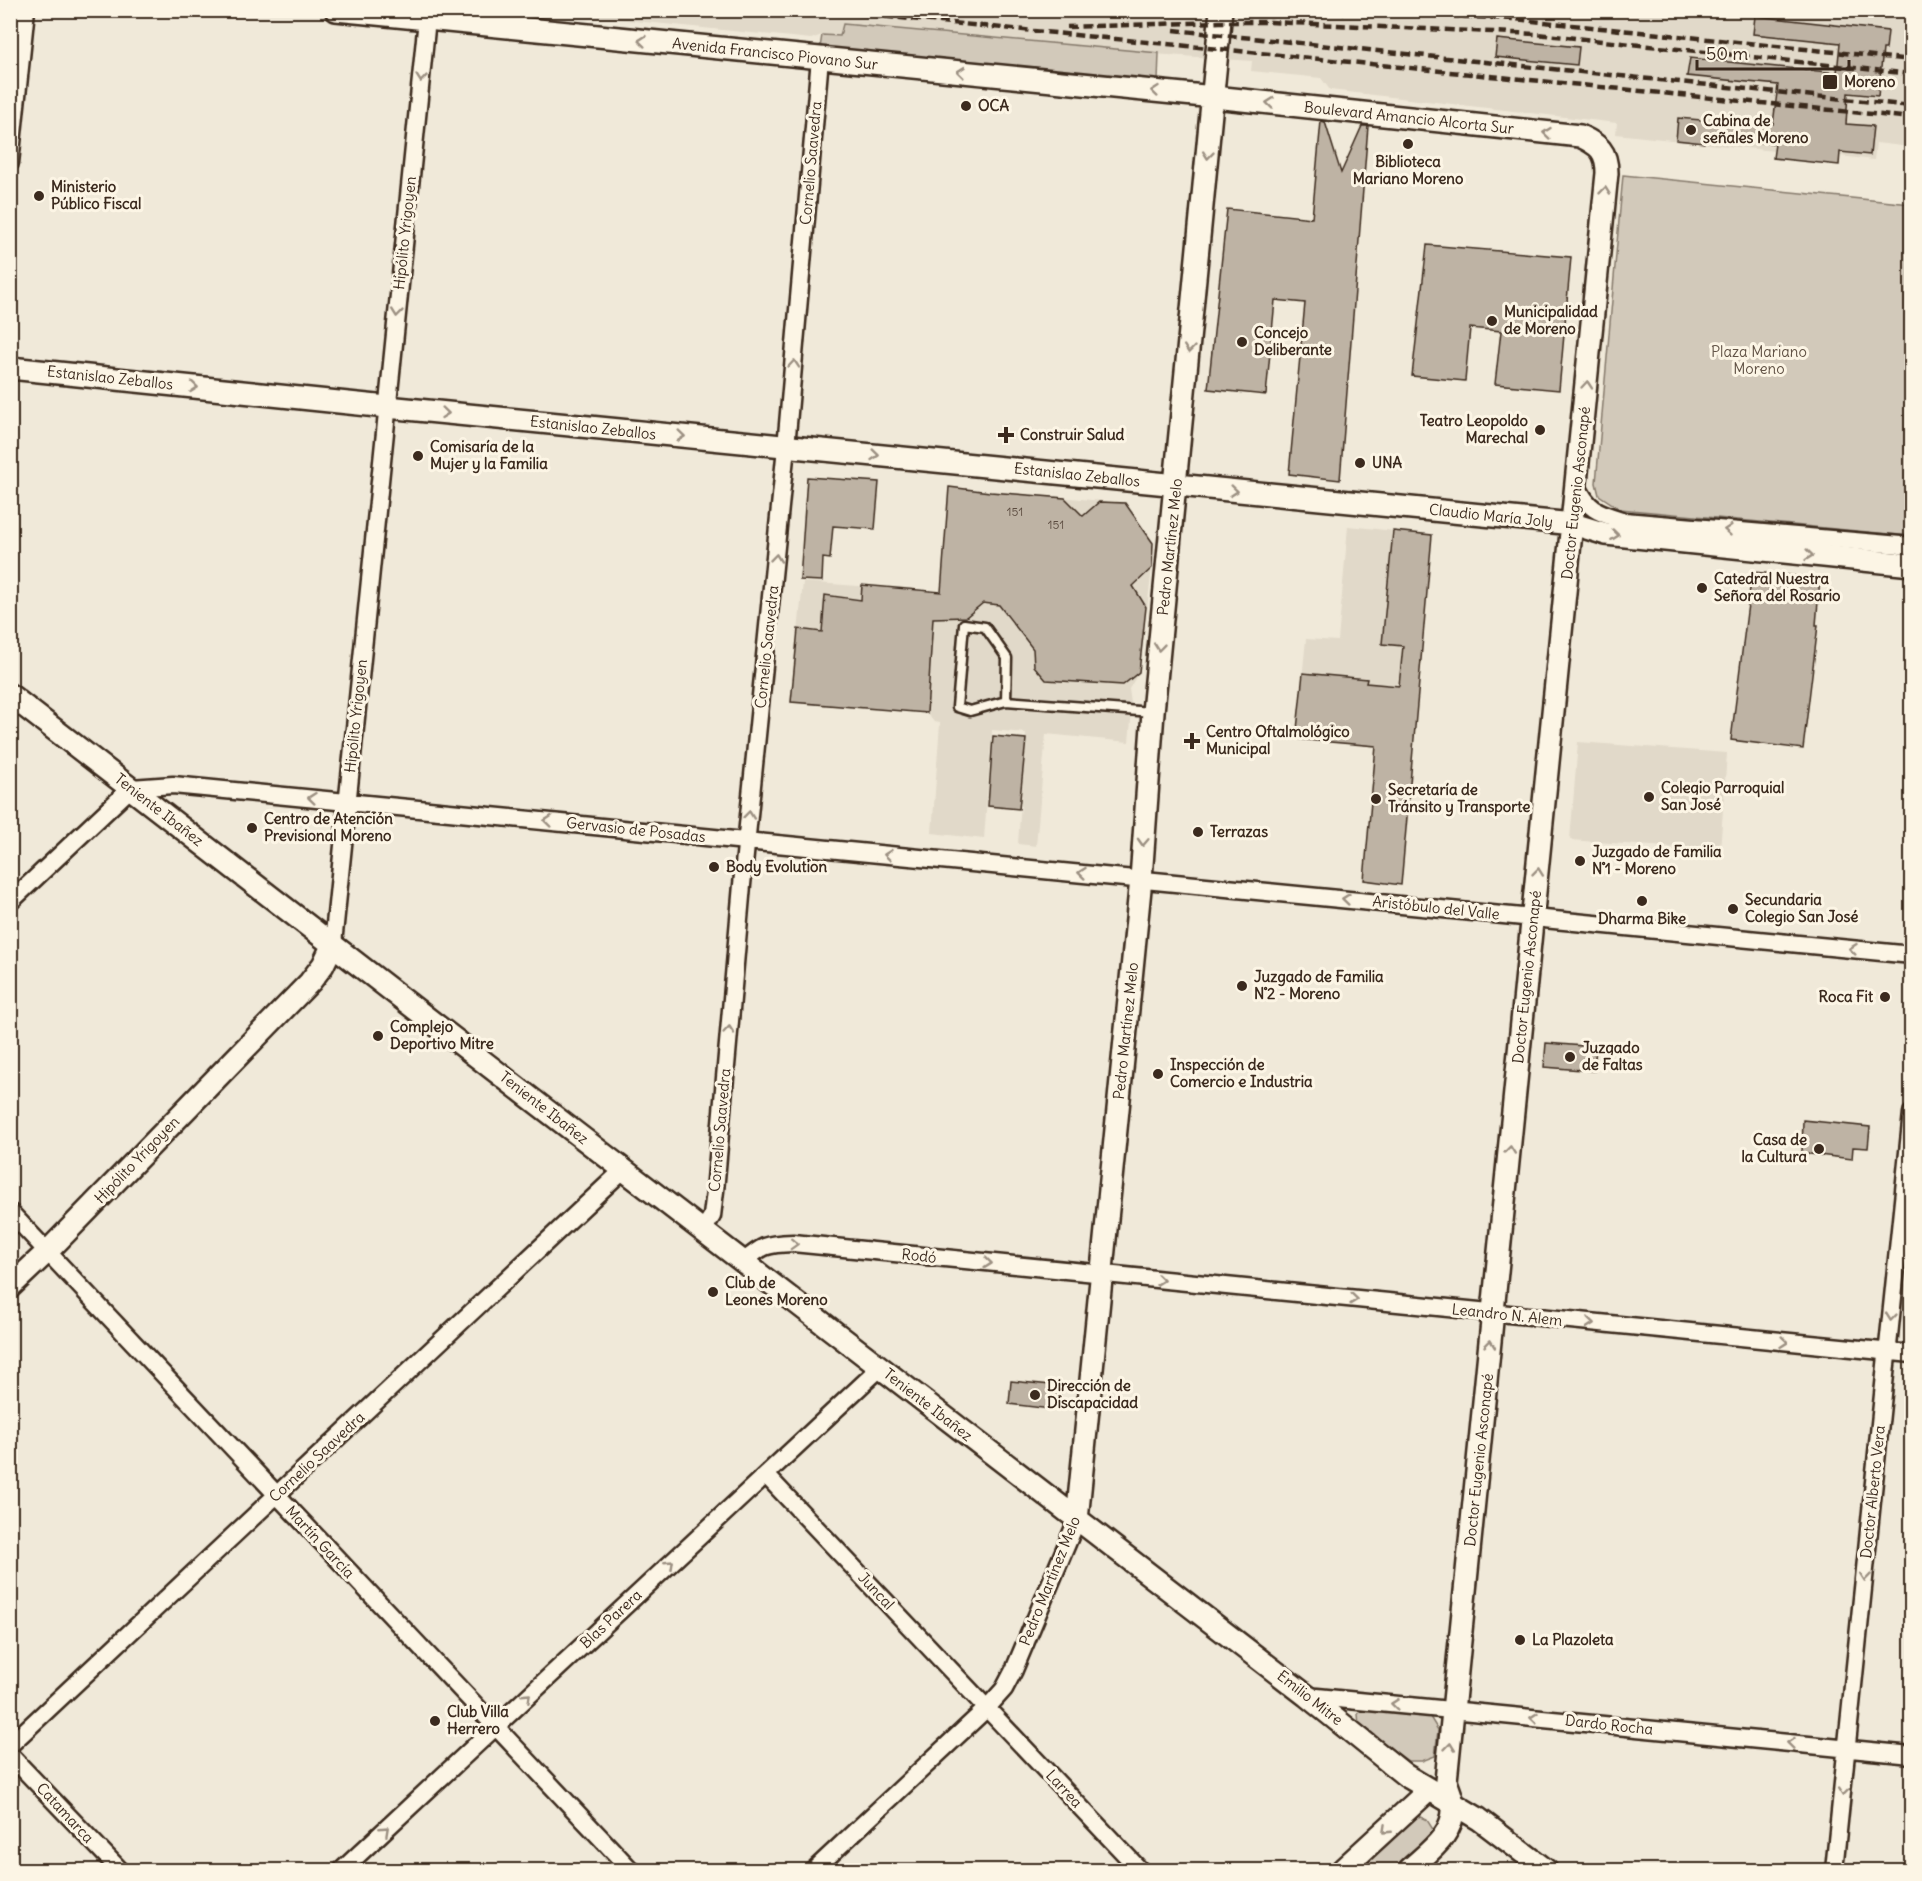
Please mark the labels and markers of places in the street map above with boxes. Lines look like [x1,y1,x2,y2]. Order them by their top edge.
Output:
place label: Moreno [1844,72,1896,91]
marker: Moreno [1821,73,1839,91]
place label: OCA [978,96,1009,115]
marker: OCA [959,99,973,113]
place label: Cabina de señales Moreno [1703,111,1809,147]
marker: Cabina de señales Moreno [1684,123,1698,137]
marker: Biblioteca Mariano Moreno [1401,137,1415,151]
place label: Biblioteca Mariano Moreno [1353,152,1464,188]
place label: Ministerio Público Fiscal [51,177,141,213]
marker: Ministerio Público Fiscal [32,189,46,203]
place label: Municipalidad de Moreno [1504,302,1598,338]
marker: Municipalidad de Moreno [1485,314,1499,328]
place label: Concejo Deliberante [1254,323,1332,359]
marker: Concejo Deliberante [1235,335,1249,349]
place label: Teatro Leopoldo Marechal [1420,411,1529,447]
marker: Teatro Leopoldo Marechal [1533,423,1547,437]
place label: Construir Salud [1020,425,1125,444]
marker: Construir Salud [997,426,1015,444]
place label: Comisaría de la Mujer y la Familia [430,437,548,474]
marker: Comisaría de la Mujer y la Familia [411,449,425,463]
place label: UNA [1372,453,1403,472]
marker: UNA [1353,456,1367,470]
place label: Catedral Nuestra Señora del Rosario [1714,569,1841,605]
marker: Catedral Nuestra Señora del Rosario [1695,581,1709,595]
place label: Centro Oftalmológico Municipal [1206,722,1350,759]
marker: Centro Oftalmológico Municipal [1183,732,1201,750]
place label: Colegio Parroquial San José [1661,778,1784,814]
place label: Secretaría de Tránsito y Transporte [1388,780,1530,817]
marker: Colegio Parroquial San José [1642,790,1656,804]
marker: Secretaría de Tránsito y Transporte [1369,792,1383,806]
place label: Centro de Atención Previsional Moreno [264,809,393,845]
marker: Centro de Atención Previsional Moreno [245,821,259,835]
place label: Terrazas [1210,822,1268,841]
marker: Terrazas [1191,825,1205,839]
place label: Juzgado de Familia N˚1 - Moreno [1592,842,1722,878]
marker: Juzgado de Familia N˚1 - Moreno [1573,854,1587,868]
place label: Body Evolution [726,857,827,877]
marker: Body Evolution [707,860,721,874]
place label: Secundaria Colegio San José [1745,890,1858,927]
marker: Dharma Bike [1635,894,1649,908]
marker: Secundaria Colegio San José [1726,902,1740,916]
place label: Dharma Bike [1598,909,1686,928]
place label: Juzgado de Familia N˚2 - Moreno [1254,967,1384,1003]
marker: Juzgado de Familia N˚2 - Moreno [1235,979,1249,993]
place label: Roca Fit [1819,987,1874,1006]
marker: Roca Fit [1878,990,1892,1004]
place label: Complejo Deportivo Mitre [390,1017,494,1054]
marker: Complejo Deportivo Mitre [371,1029,385,1043]
place label: Juzgado de Faltas [1582,1038,1643,1074]
marker: Juzgado de Faltas [1563,1050,1577,1064]
place label: Inspección de Comercio e Industria [1170,1055,1313,1091]
marker: Inspección de Comercio e Industria [1151,1067,1165,1081]
place label: Casa de la Cultura [1741,1130,1807,1166]
marker: Casa de la Cultura [1812,1142,1826,1156]
place label: Club de Leones Moreno [725,1273,828,1309]
marker: Club de Leones Moreno [706,1285,720,1299]
place label: Dirección de Discapacidad [1047,1376,1138,1413]
marker: Dirección de Discapacidad [1028,1388,1042,1402]
place label: La Plazoleta [1532,1630,1614,1649]
marker: La Plazoleta [1513,1633,1527,1647]
place label: Club Villa Herrero [447,1702,509,1738]
marker: Club Villa Herrero [428,1714,442,1728]

